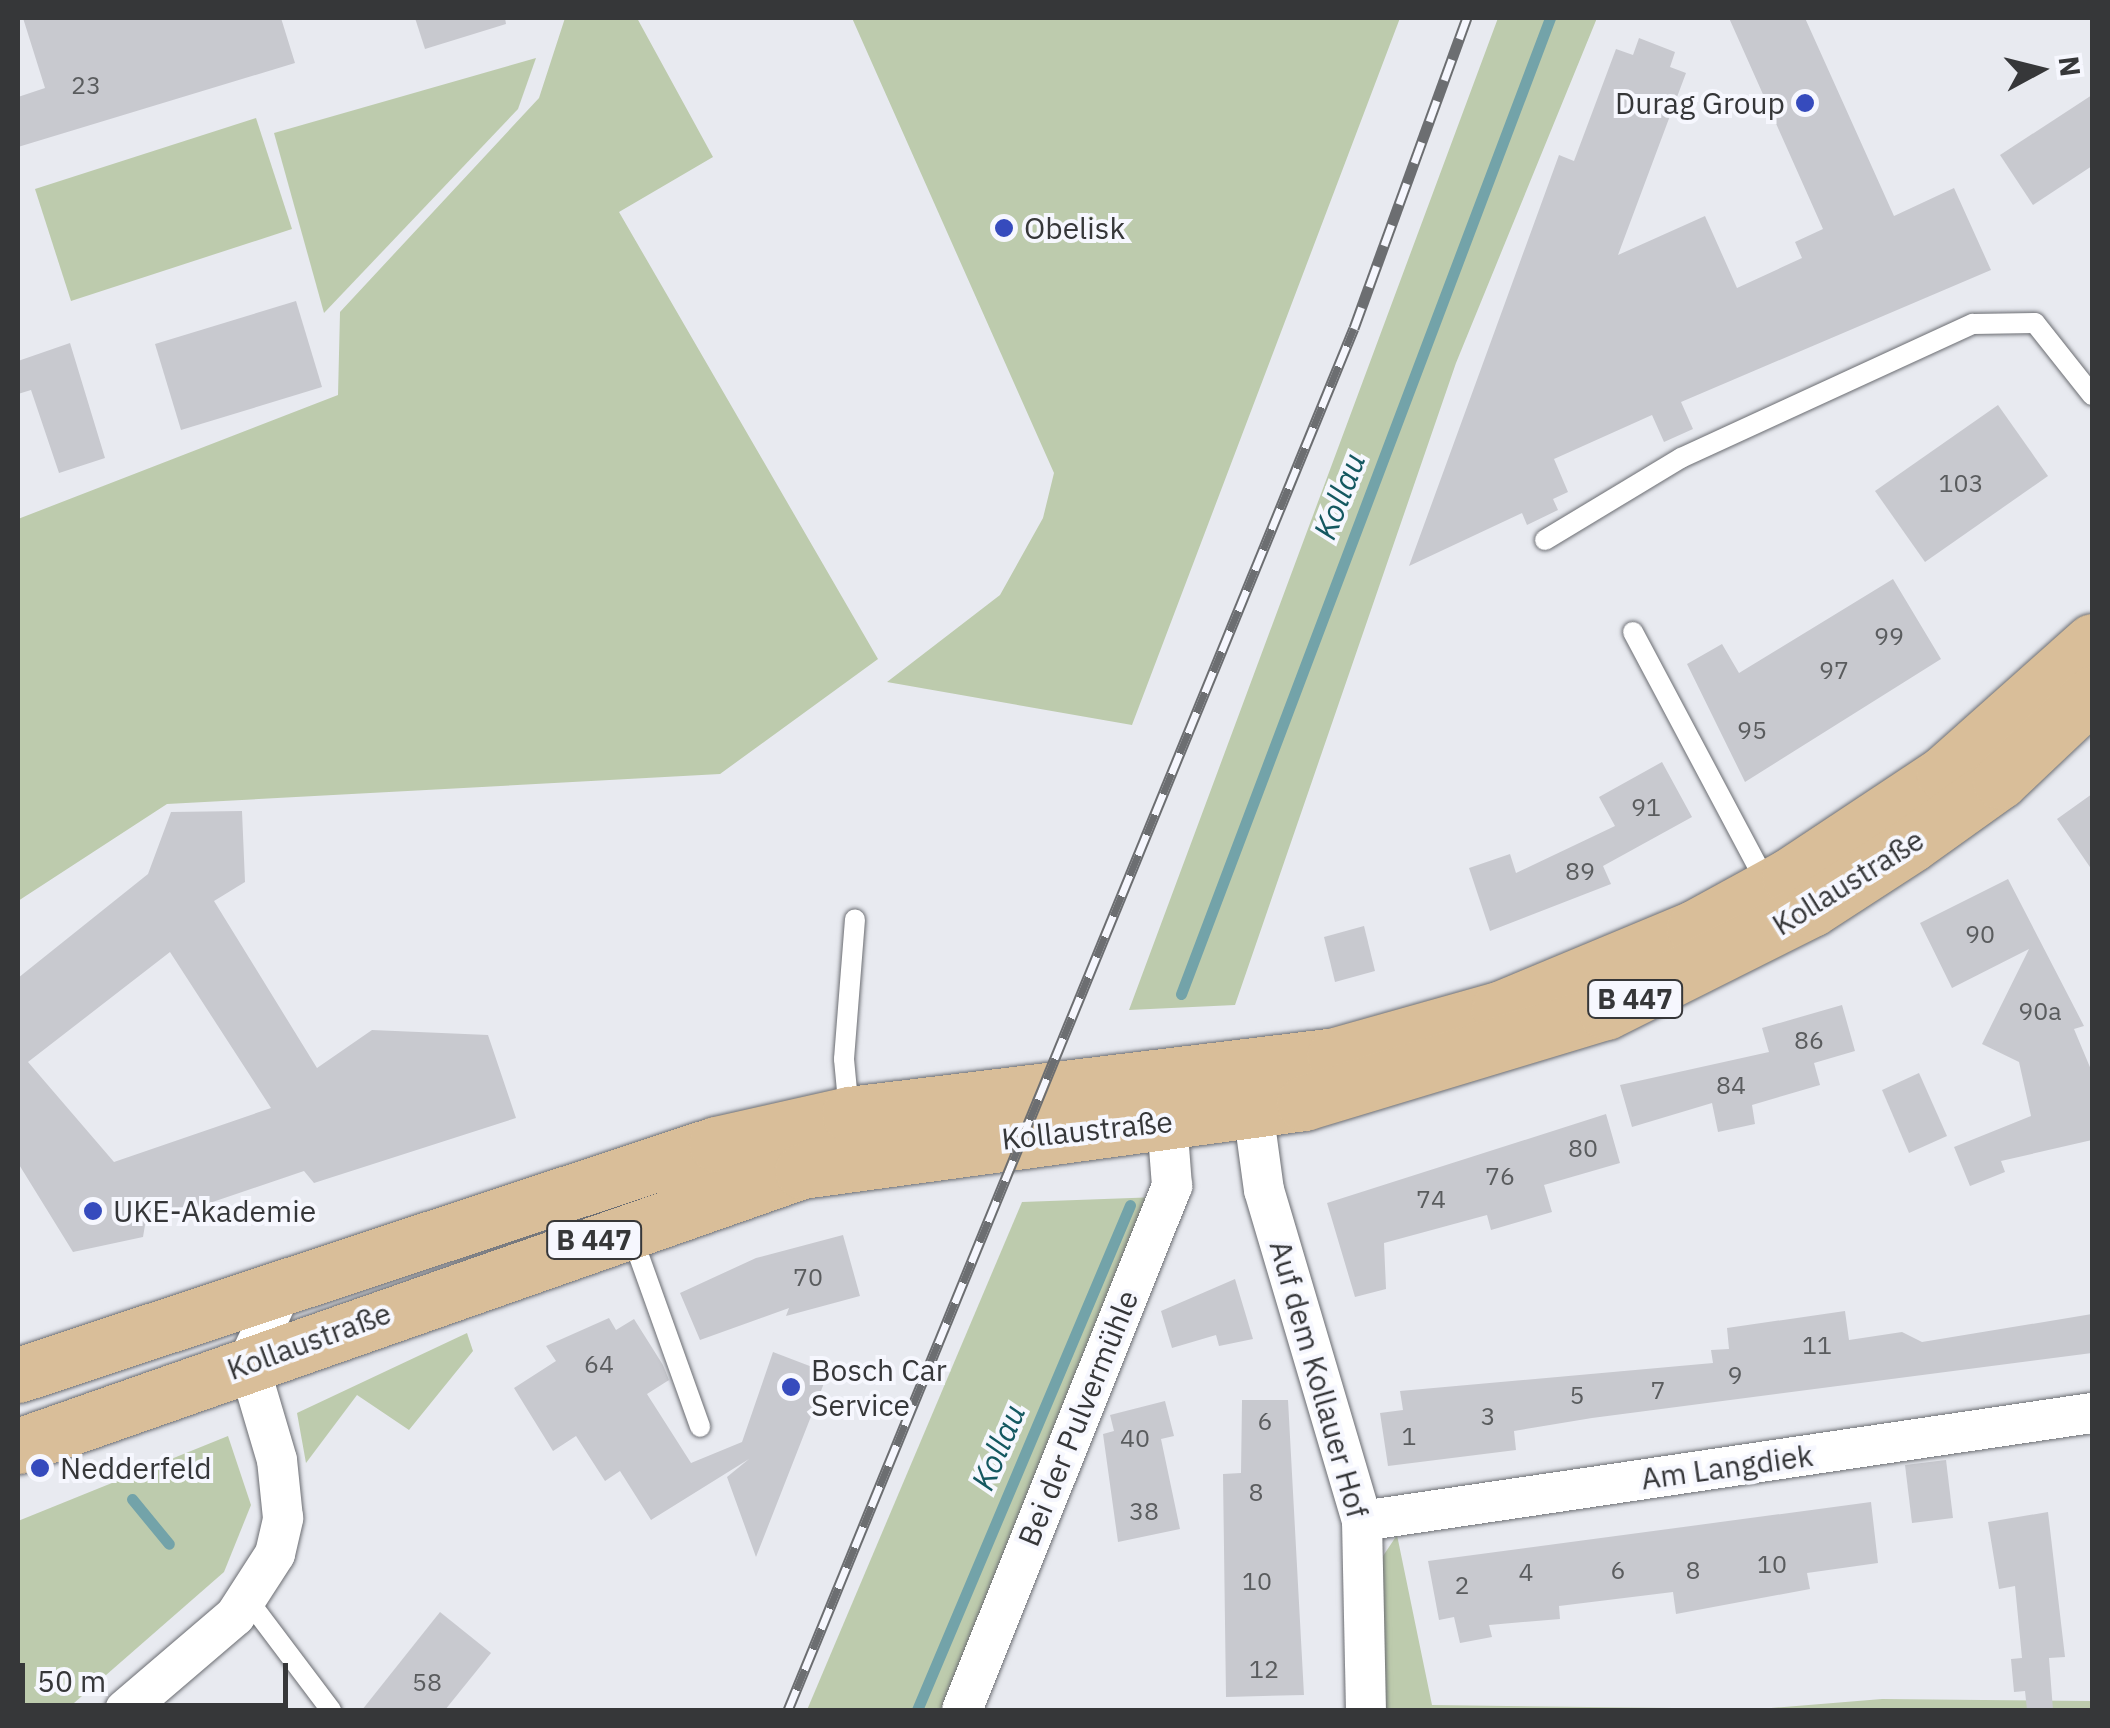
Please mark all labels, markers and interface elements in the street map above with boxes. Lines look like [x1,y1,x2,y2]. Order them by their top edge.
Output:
north arrow [1990,20,2090,120]
text: N [2051,54,2090,79]
house number: 23 [71,70,101,100]
place label: Durag Group [1615,85,1785,121]
marker: Durag Group [1794,92,1816,114]
place label: Obelisk [1024,210,1125,246]
marker: Obelisk [993,217,1015,239]
water label: Kollau [1305,447,1373,545]
house number: 103 [1939,468,1983,498]
house number: 99 [1874,621,1904,651]
house number: 97 [1819,655,1849,685]
house number: 95 [1737,715,1767,745]
house number: 91 [1631,792,1661,822]
street label: Kollaustraße [1766,821,1930,943]
house number: 89 [1565,856,1595,886]
house number: 90 [1965,919,1995,949]
road number: B 447 [1585,976,1685,1022]
house number: 90a [2018,996,2062,1026]
house number: 86 [1794,1025,1824,1055]
house number: 84 [1716,1070,1746,1100]
street label: Kollaustraße [1000,1103,1174,1157]
house number: 80 [1568,1133,1598,1163]
house number: 76 [1485,1161,1515,1191]
house number: 74 [1416,1184,1446,1214]
place label: UKE-Akademie [113,1193,316,1229]
marker: UKE-Akademie [82,1200,104,1222]
road number: B 447 [544,1217,644,1263]
street label: Auf dem Kollauer Hof [1262,1236,1376,1522]
house number: 70 [793,1262,823,1292]
street label: Bei der Pulvermühle [1010,1285,1146,1551]
street label: Kollaustraße [222,1295,396,1387]
house number: 11 [1802,1330,1832,1360]
house number: 64 [584,1349,614,1379]
place label: Bosch Car Service [811,1352,947,1422]
house number: 9 [1728,1360,1742,1390]
house number: 7 [1651,1375,1665,1405]
marker: Bosch Car Service [780,1376,802,1398]
house number: 5 [1570,1380,1584,1410]
water label: Kollau [963,1398,1033,1496]
house number: 3 [1481,1401,1495,1431]
house number: 6 [1258,1406,1272,1436]
house number: 1 [1402,1421,1416,1451]
house number: 40 [1120,1423,1150,1453]
street label: Am Langdiek [1639,1437,1815,1497]
place label: Nedderfeld [60,1450,212,1486]
marker: Nedderfeld [29,1457,51,1479]
house number: 8 [1249,1477,1263,1507]
house number: 38 [1129,1496,1159,1526]
house number: 10 [1757,1549,1787,1579]
house number: 6 [1611,1555,1625,1585]
house number: 8 [1686,1555,1700,1585]
house number: 4 [1519,1557,1533,1587]
house number: 10 [1242,1566,1272,1596]
house number: 2 [1455,1570,1469,1600]
scale bar [25,1643,292,1705]
house number: 12 [1249,1654,1279,1684]
text: 50 m [37,1661,106,1700]
house number: 58 [412,1667,442,1697]

